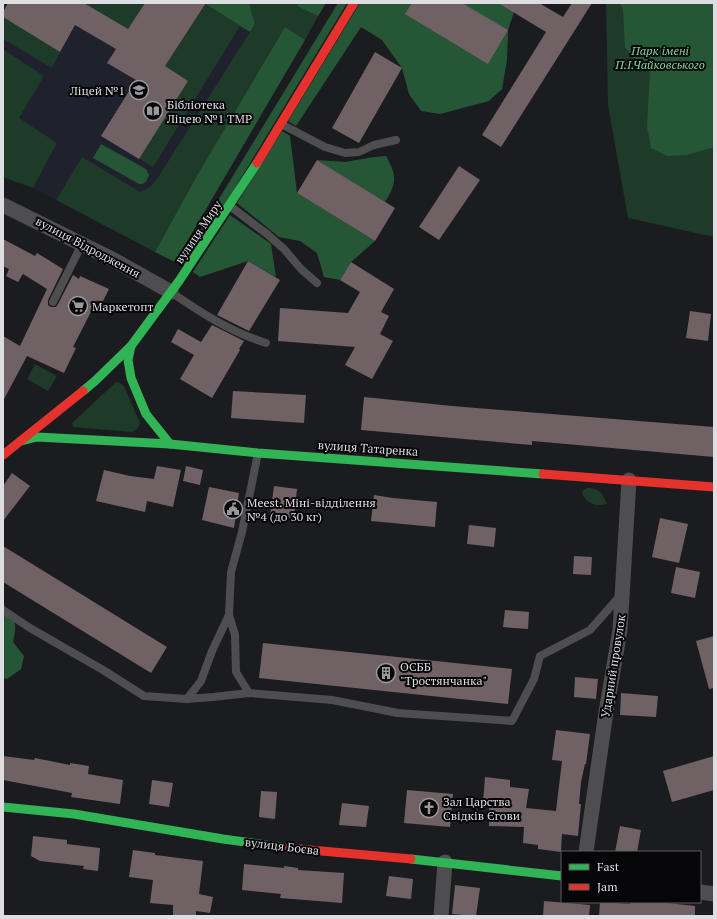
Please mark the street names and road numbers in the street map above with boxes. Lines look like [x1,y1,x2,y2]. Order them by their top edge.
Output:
street label: вулиця Миру [171,197,225,266]
street label: вулиця Відродження [33,213,143,281]
street label: вулиця Татаренка [317,437,419,459]
street label: Ударний провулок [597,613,629,719]
street label: вулиця Боєва [244,834,320,858]

